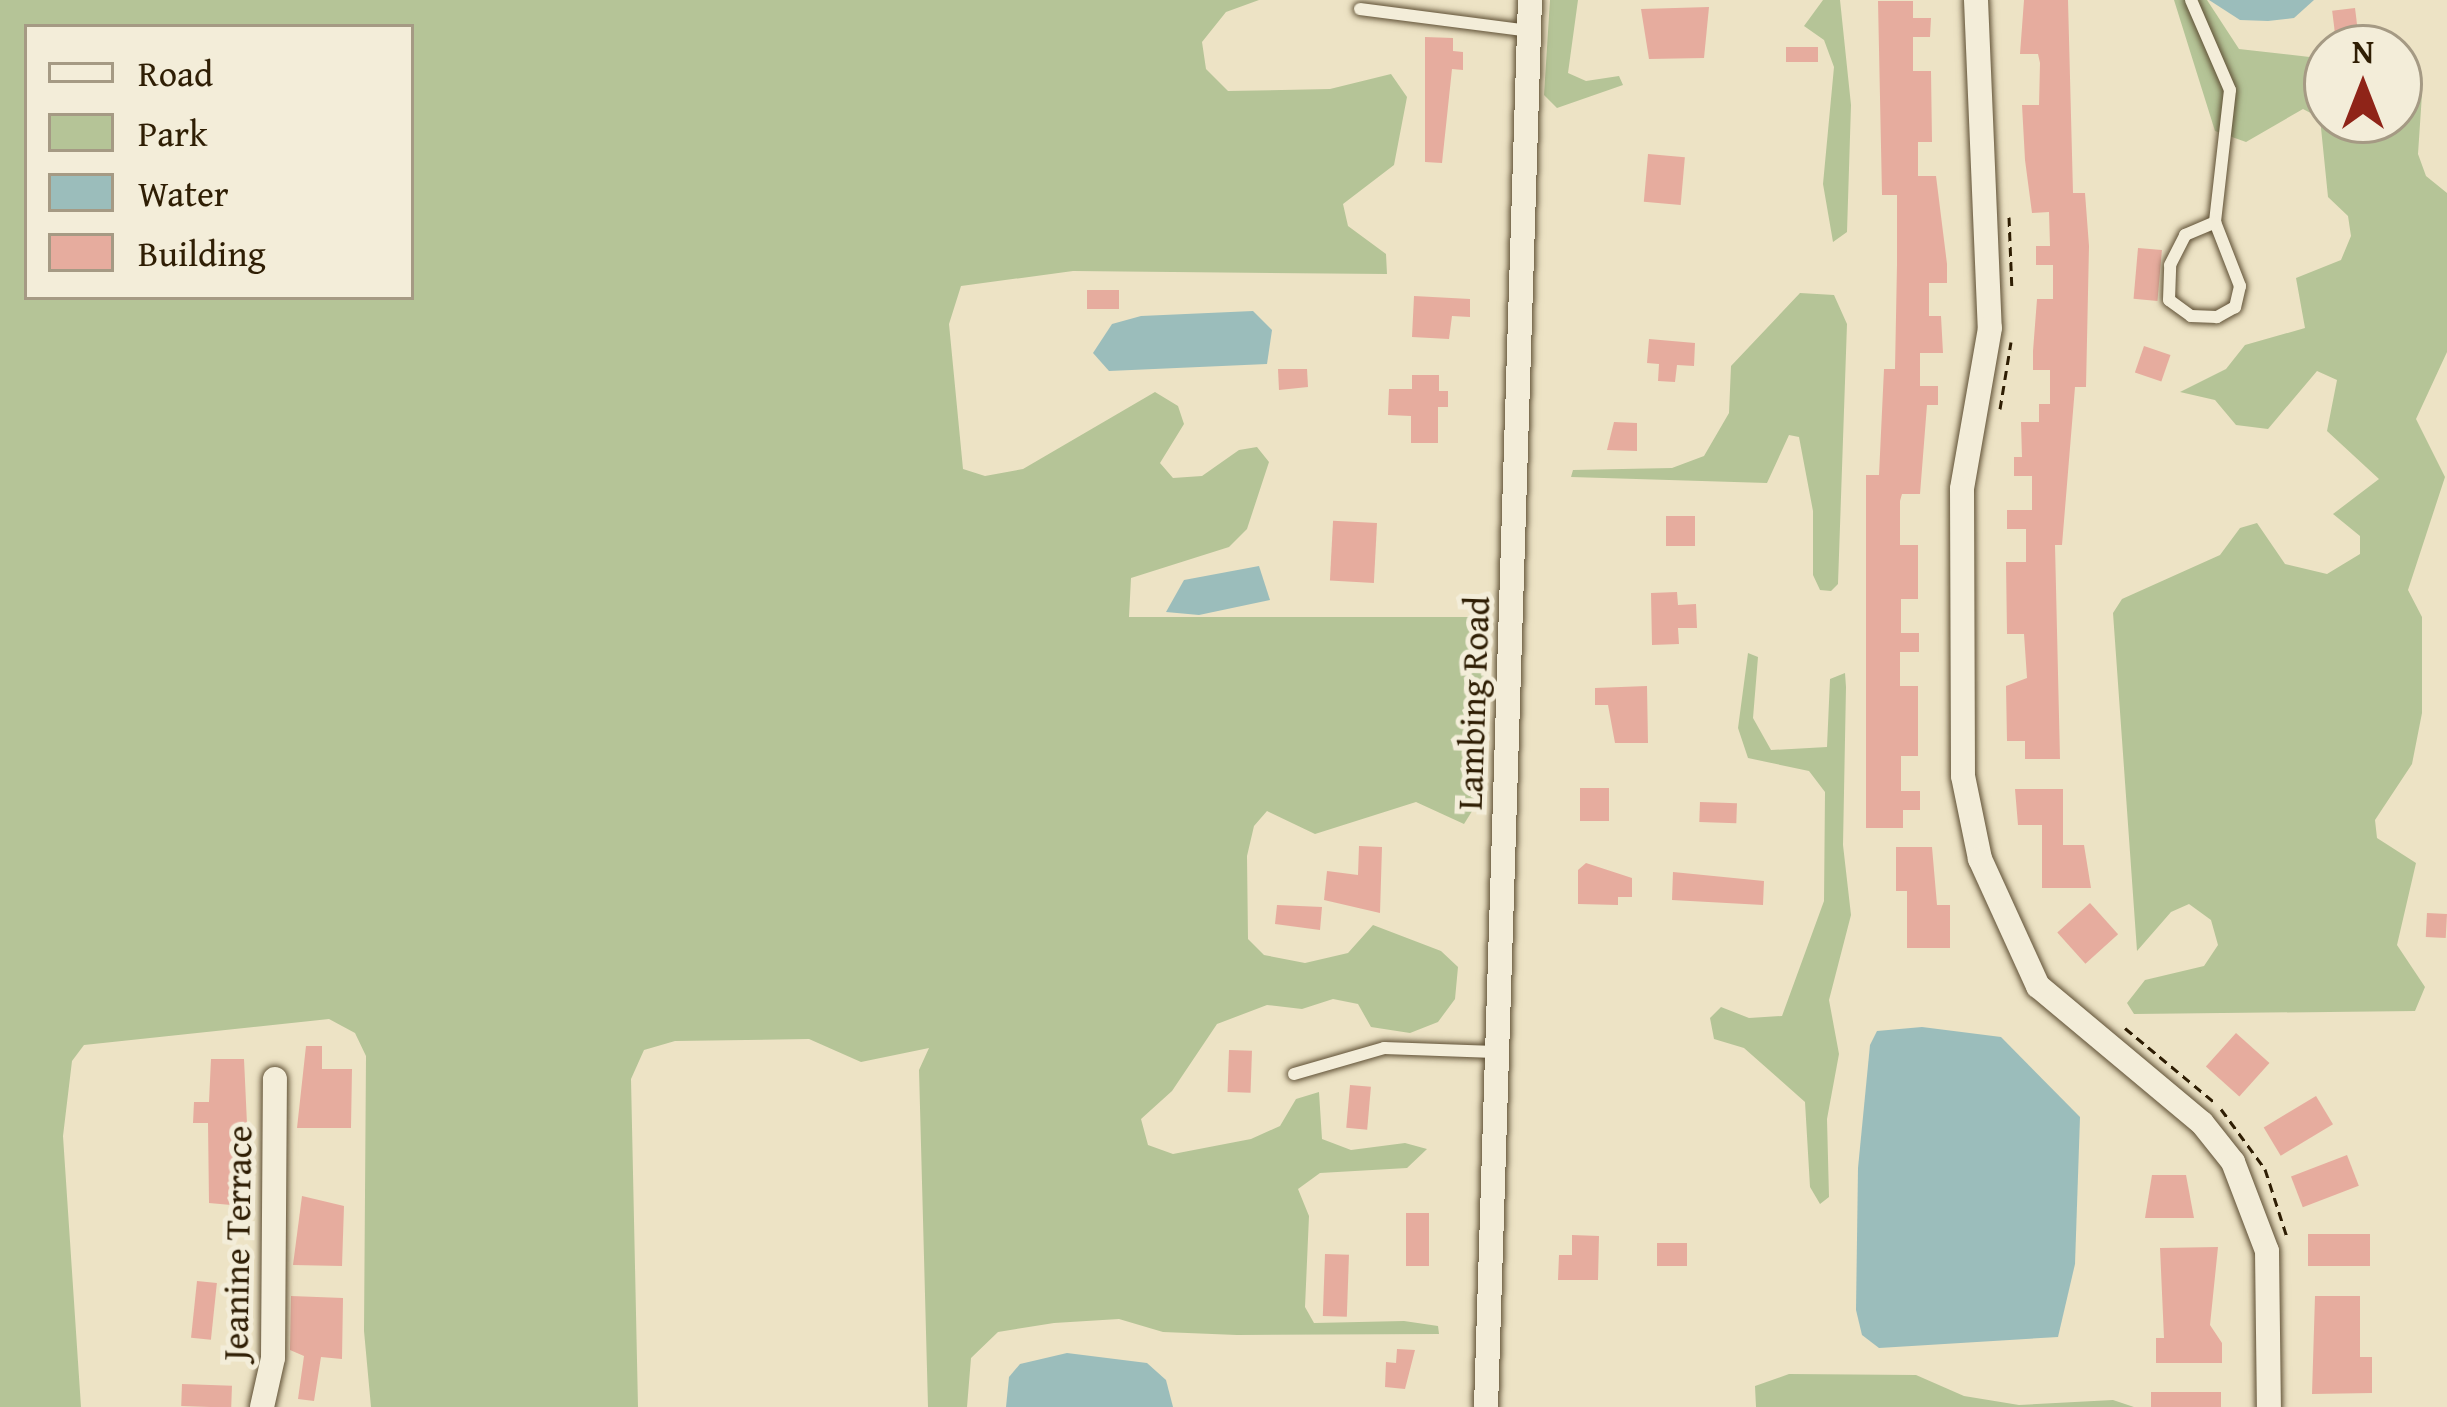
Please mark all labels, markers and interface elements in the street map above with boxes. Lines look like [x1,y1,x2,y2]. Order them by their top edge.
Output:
legend [24,24,414,300]
north arrow [2303,24,2423,144]
text: N [2352,27,2374,75]
text: Road [138,46,213,99]
text: Park [138,106,208,159]
text: Water [138,166,229,219]
text: Building [138,226,266,279]
street label: Lambing Road [1447,595,1497,811]
street label: Jeanine Terrace [212,1125,260,1361]

